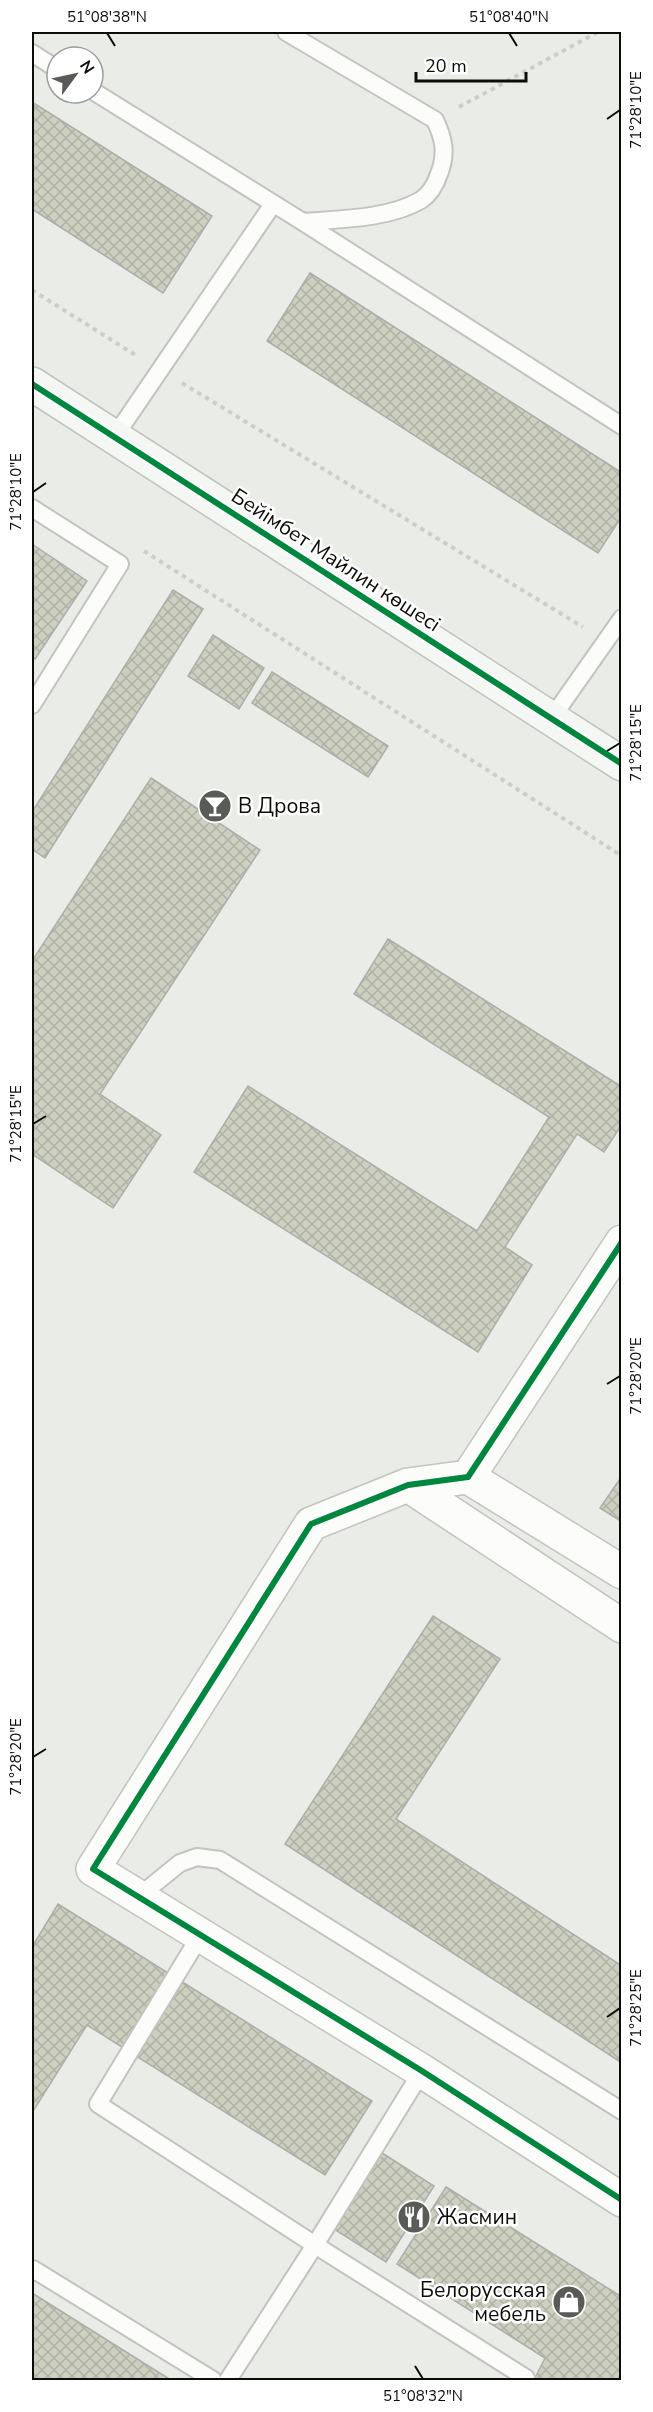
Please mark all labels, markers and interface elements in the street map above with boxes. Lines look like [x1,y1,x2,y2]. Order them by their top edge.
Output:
text: 51°08'38"N [67,7,147,27]
text: 51°08'40"N [469,7,549,27]
north arrow [45,45,105,105]
scale bar [416,45,526,83]
text: 20 m [425,54,467,78]
text: N [74,56,99,78]
text: 71°28'10"E [626,71,646,149]
text: 71°28'10"E [6,453,26,531]
street label: Бейімбет Майлин көшесі [226,482,446,638]
text: 71°28'15"E [626,704,646,782]
bar icon: В Дрова [197,788,233,824]
place label: В Дрова [238,792,321,820]
text: 71°28'15"E [6,1085,26,1163]
text: 71°28'20"E [626,1337,646,1415]
text: 71°28'20"E [6,1718,26,1796]
text: 71°28'25"E [626,1969,646,2047]
restaurant icon: Жасмин [396,2199,432,2235]
place label: Жасмин [437,2203,517,2231]
place label: Белорусская мебель [420,2276,546,2328]
shop icon: Белорусская мебель [551,2284,587,2320]
text: 51°08'32"N [383,2386,463,2406]

